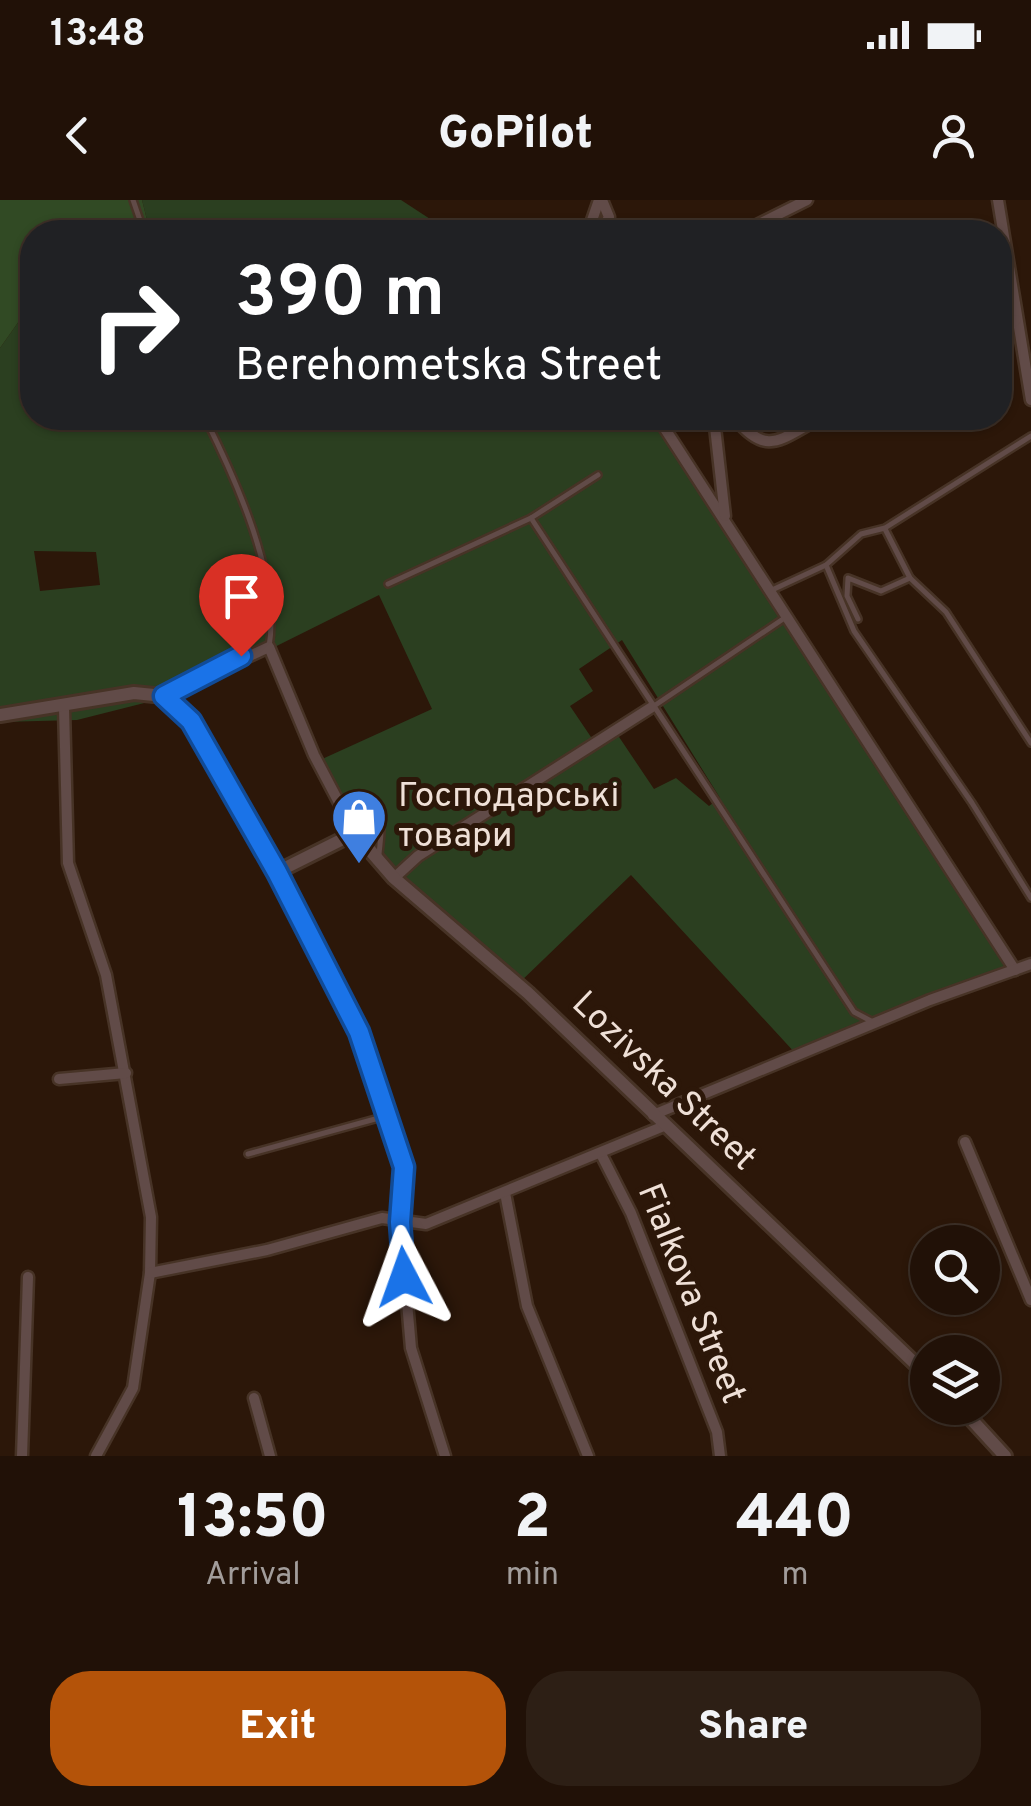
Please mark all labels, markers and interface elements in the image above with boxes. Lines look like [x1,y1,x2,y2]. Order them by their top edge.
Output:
text: 13:48 [50,11,146,60]
text: GoPilot [438,107,593,164]
icon: back [50,108,105,163]
icon: person [926,108,981,163]
text: 390 m [235,252,445,341]
icon: right [70,260,200,390]
text: Berehometska Street [235,339,662,396]
pin [199,554,284,657]
icon: arrive [214,569,269,624]
place label: Господарські товари [398,775,619,859]
shop icon: Господарські товари [329,787,389,866]
street label: Lozivska Street [562,983,764,1181]
street label: Fialkova Street [626,1178,754,1410]
position arrow [352,1225,456,1329]
map controls [910,1225,1000,1425]
button: search [910,1225,1000,1315]
button: layers [910,1335,1000,1425]
text: 13:50 [177,1483,329,1559]
text: 2 [514,1483,551,1559]
text: 440 [736,1483,854,1559]
text: Arrival [205,1556,301,1596]
text: min [506,1556,559,1596]
text: m [781,1556,809,1596]
button: Exit [50,1671,506,1786]
button: Share [526,1671,981,1786]

